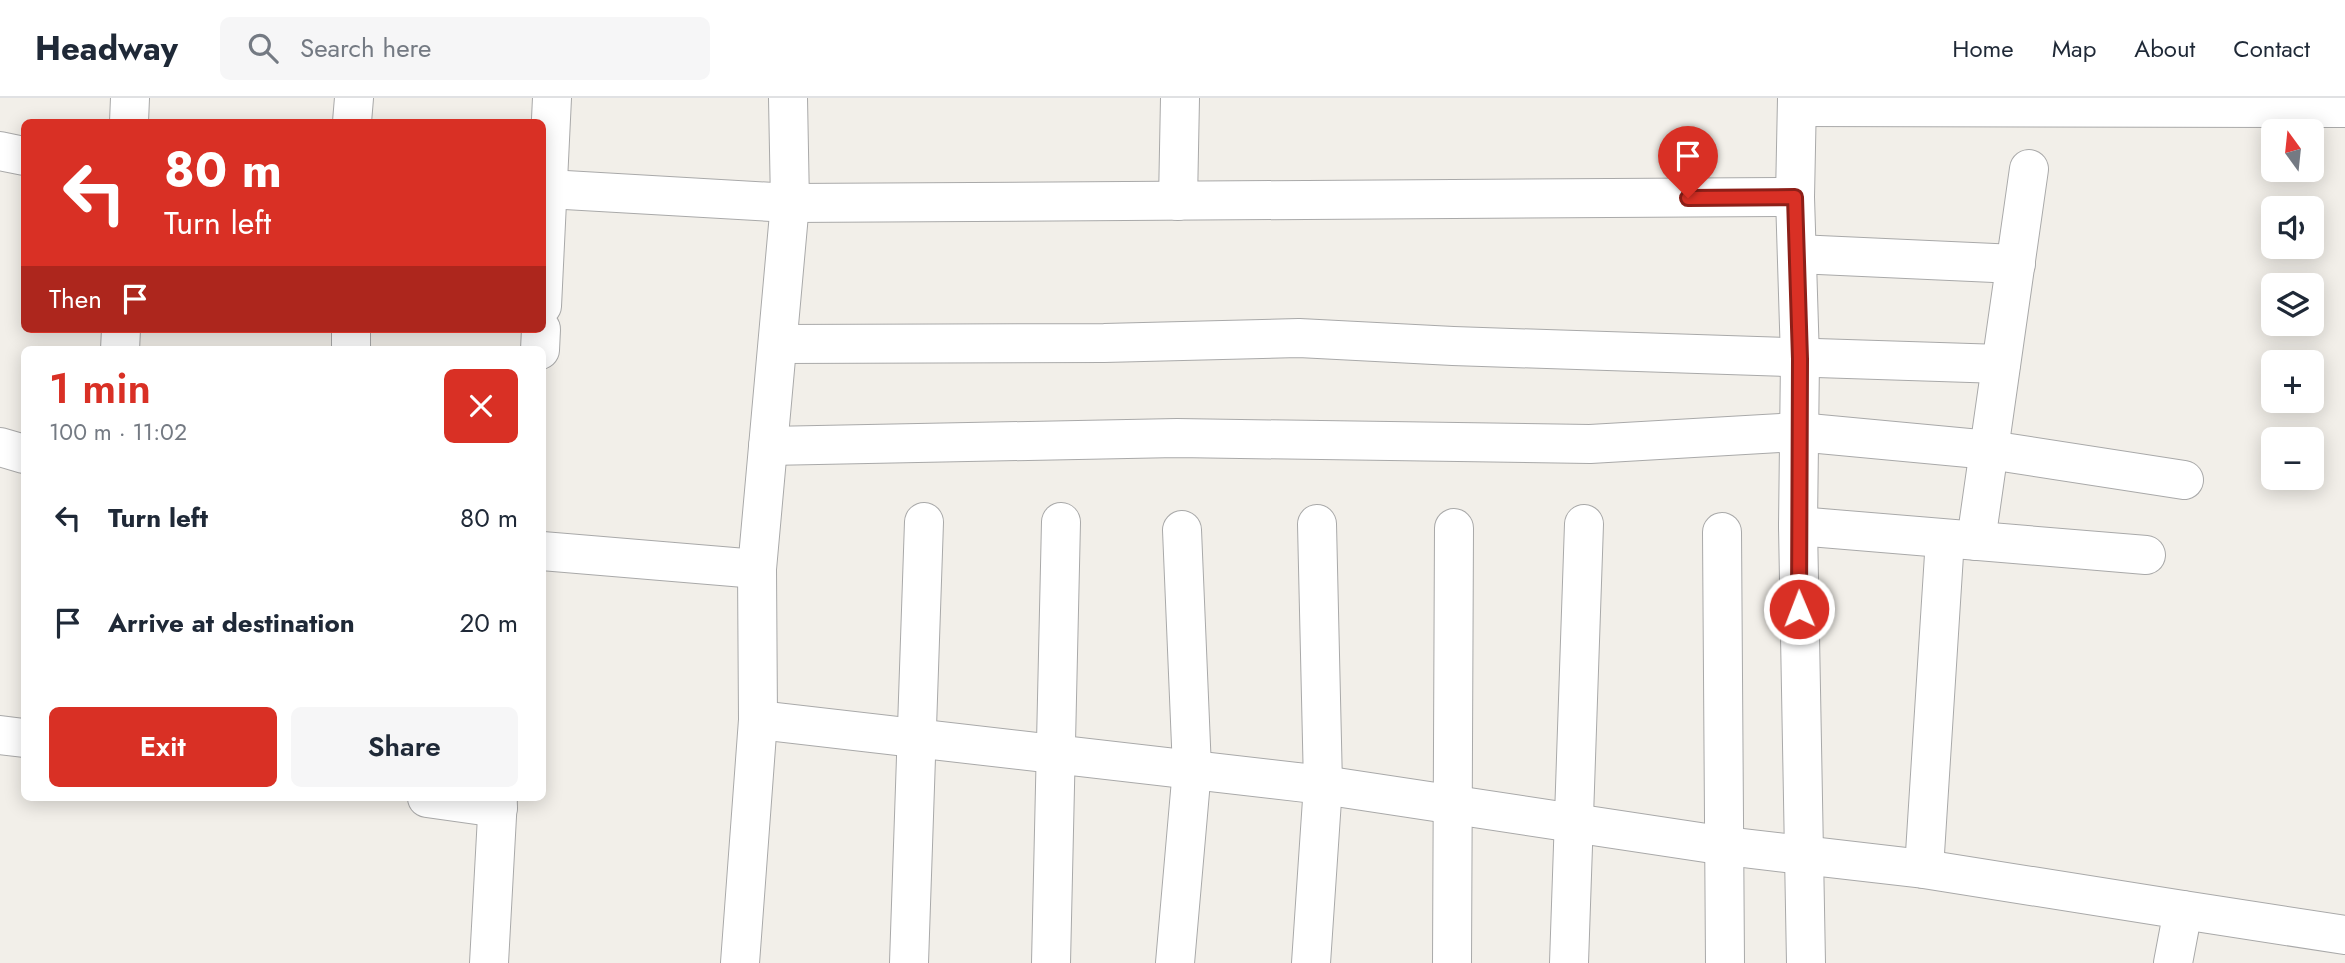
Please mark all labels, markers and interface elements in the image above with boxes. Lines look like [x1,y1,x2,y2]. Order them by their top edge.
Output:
search box [220,17,710,80]
text: Headway [35,25,178,72]
icon: search [244,29,282,67]
text: Search here [300,29,431,67]
text: Home [1952,31,2014,66]
text: Map [2052,31,2096,66]
text: About [2134,31,2195,66]
text: Contact [2233,31,2310,66]
north arrow [2261,119,2324,182]
map controls [2261,119,2324,490]
pin [1658,126,1718,198]
text: 80 m [164,135,282,205]
icon: arrive [1669,137,1707,175]
icon: left [49,147,140,238]
button: sound [2261,196,2324,259]
text: Turn left [164,200,271,246]
button: layers [2261,273,2324,336]
text: Then [49,280,102,318]
icon: arrive [116,280,154,318]
button: + [2261,350,2324,413]
text: 1 min [49,358,151,419]
button: close [444,369,518,443]
text: 100 m · 11:02 [49,415,187,449]
button: − [2261,427,2324,490]
icon: left [49,499,87,537]
text: Turn left [108,499,208,537]
text: 80 m [460,499,518,537]
position arrow [1762,572,1836,646]
icon: arrive [49,604,87,642]
text: Arrive at destination [108,604,355,642]
text: 20 m [460,604,518,642]
button: Exit [49,707,277,787]
button: Share [291,707,518,787]

